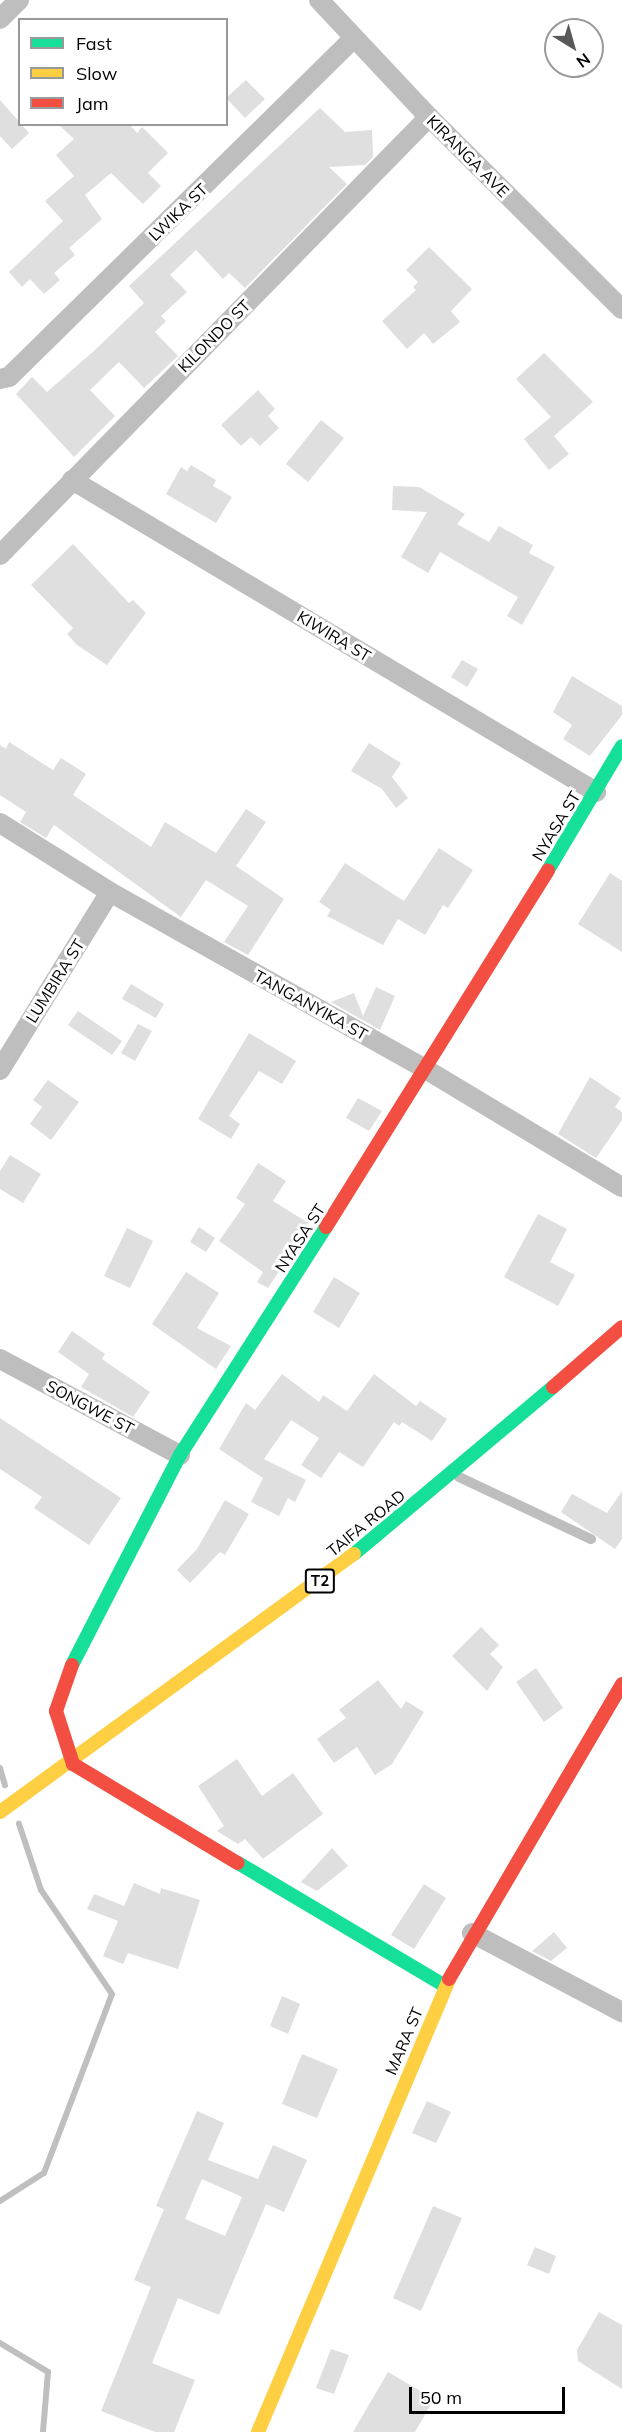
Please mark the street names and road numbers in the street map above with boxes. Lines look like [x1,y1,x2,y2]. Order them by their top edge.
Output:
street label: KIRANGA AVE [423,111,513,201]
street label: LWIKA ST [145,179,211,245]
street label: KILONDO ST [174,296,254,376]
street label: KIWIRA ST [294,607,374,665]
street label: NYASA ST [528,788,584,864]
street label: LUMBIRA ST [22,936,88,1026]
street label: TANGANYIKA ST [251,966,371,1044]
street label: NYASA ST [271,1200,329,1276]
street label: SONGWE ST [43,1376,137,1438]
street label: TAIFA ROAD [323,1486,409,1560]
road number: T2 [304,1569,336,1593]
street label: MARA ST [381,2004,427,2078]

